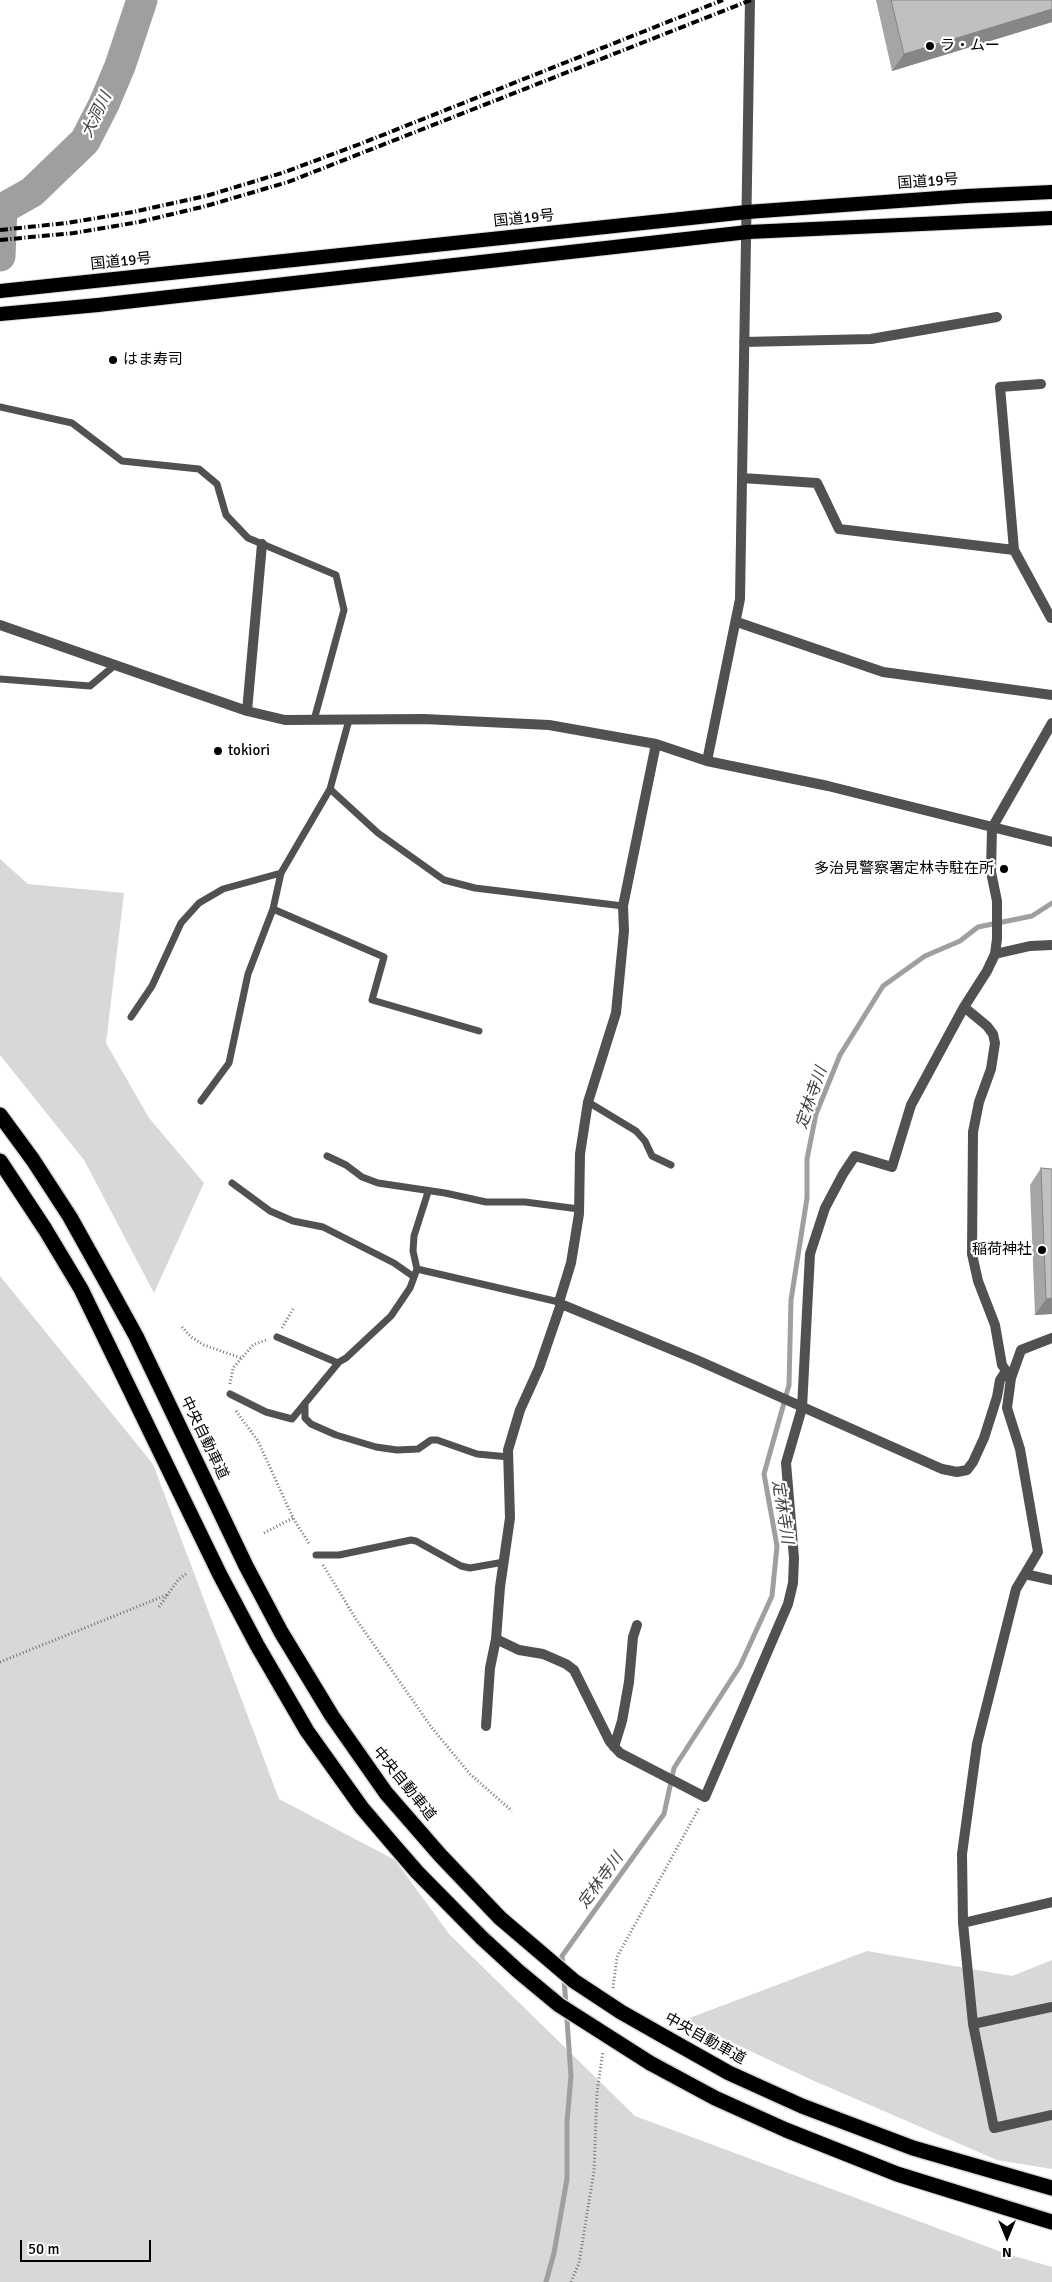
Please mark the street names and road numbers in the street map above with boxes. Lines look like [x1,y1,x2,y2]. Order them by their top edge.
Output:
street label: 国道19号 [897,171,959,193]
street label: 国道19号 [493,207,555,231]
street label: 国道19号 [90,250,152,274]
street label: 中央自動車道 [176,1394,232,1482]
street label: 中央自動車道 [369,1743,439,1825]
street label: 中央自動車道 [661,2009,749,2069]

